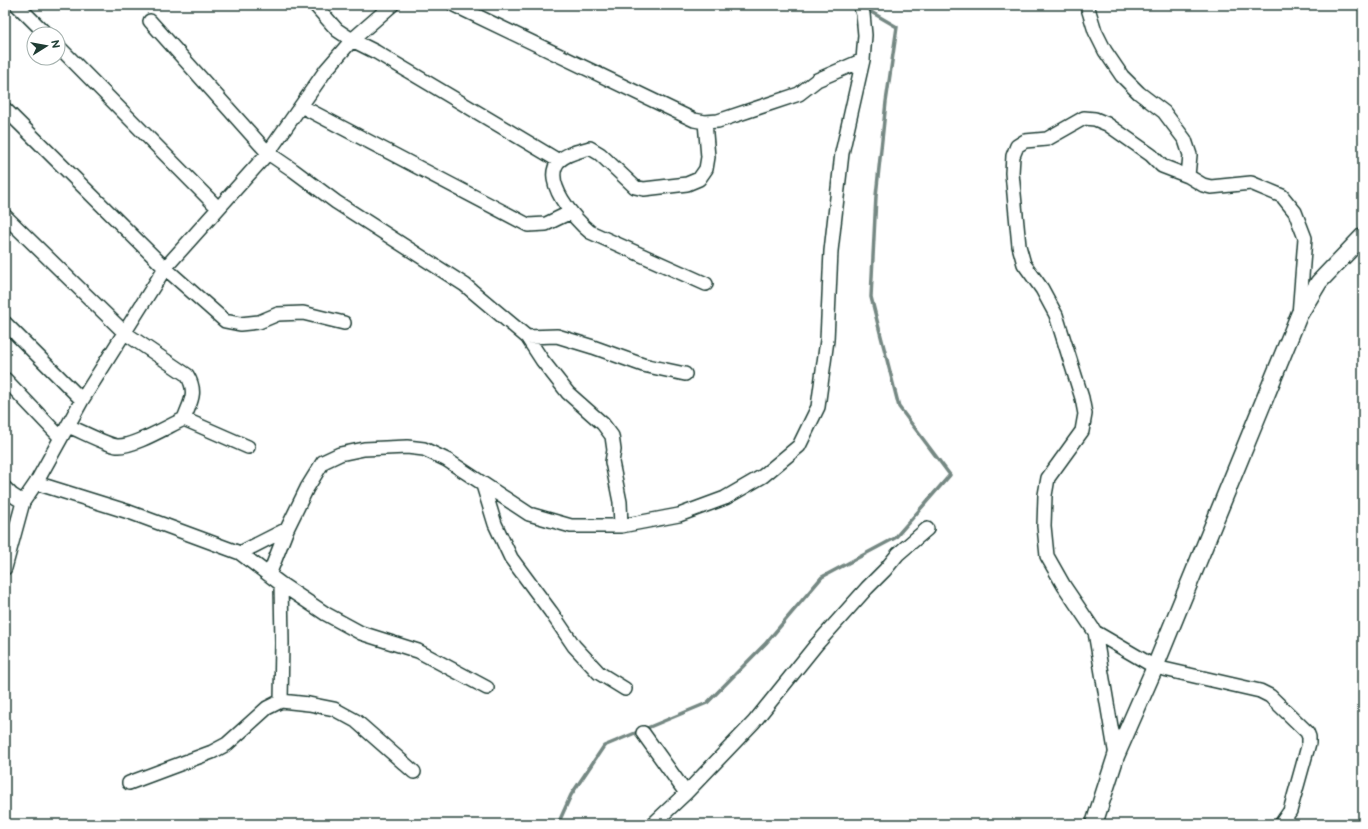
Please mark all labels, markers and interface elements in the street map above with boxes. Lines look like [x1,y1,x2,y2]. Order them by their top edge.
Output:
north arrow [26,26,66,66]
text: N [48,39,62,49]

